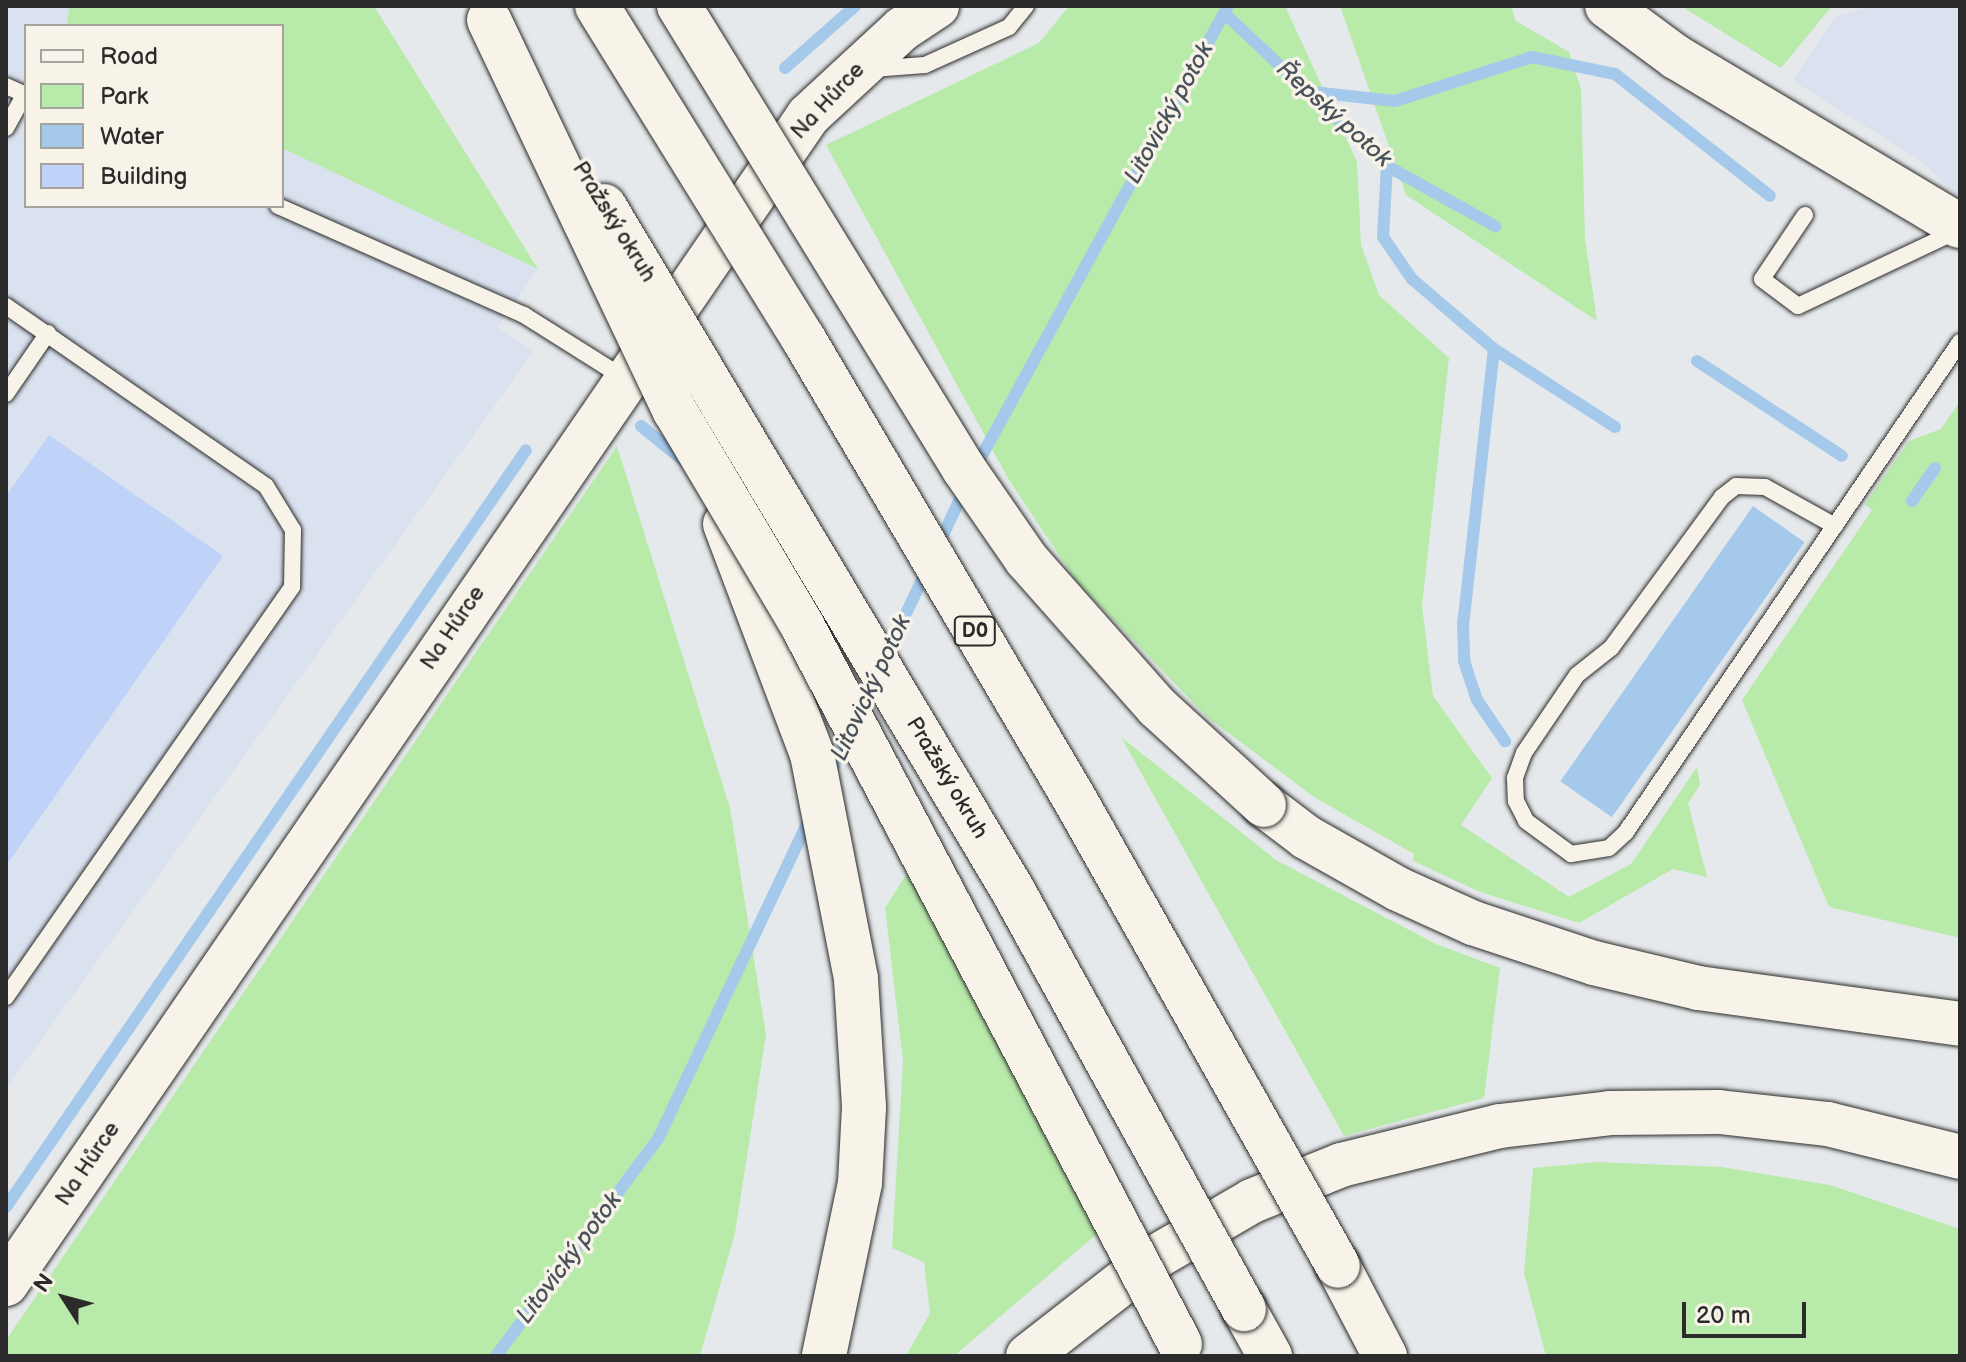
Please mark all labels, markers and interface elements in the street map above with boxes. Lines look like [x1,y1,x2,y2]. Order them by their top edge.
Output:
legend [24,24,284,208]
water label: Litovický potok [1118,37,1220,189]
text: Road [100,42,158,71]
water label: Řepský potok [1270,54,1398,174]
street label: Na Hůrce [786,57,870,145]
text: Park [100,82,148,111]
text: Water [100,122,164,151]
street label: Pražský okruh [566,156,662,288]
text: Building [100,162,187,191]
street label: Na Hůrce [415,581,491,675]
water label: Litovický potok [824,610,918,766]
road number: D0 [953,615,997,647]
street label: Pražský okruh [900,712,994,844]
street label: Na Hůrce [50,1117,126,1211]
water label: Litovický potok [510,1186,628,1330]
north arrow [24,1258,104,1338]
text: N [28,1269,60,1298]
scale bar [1686,1286,1810,1336]
text: 20 m [1696,1301,1751,1330]

